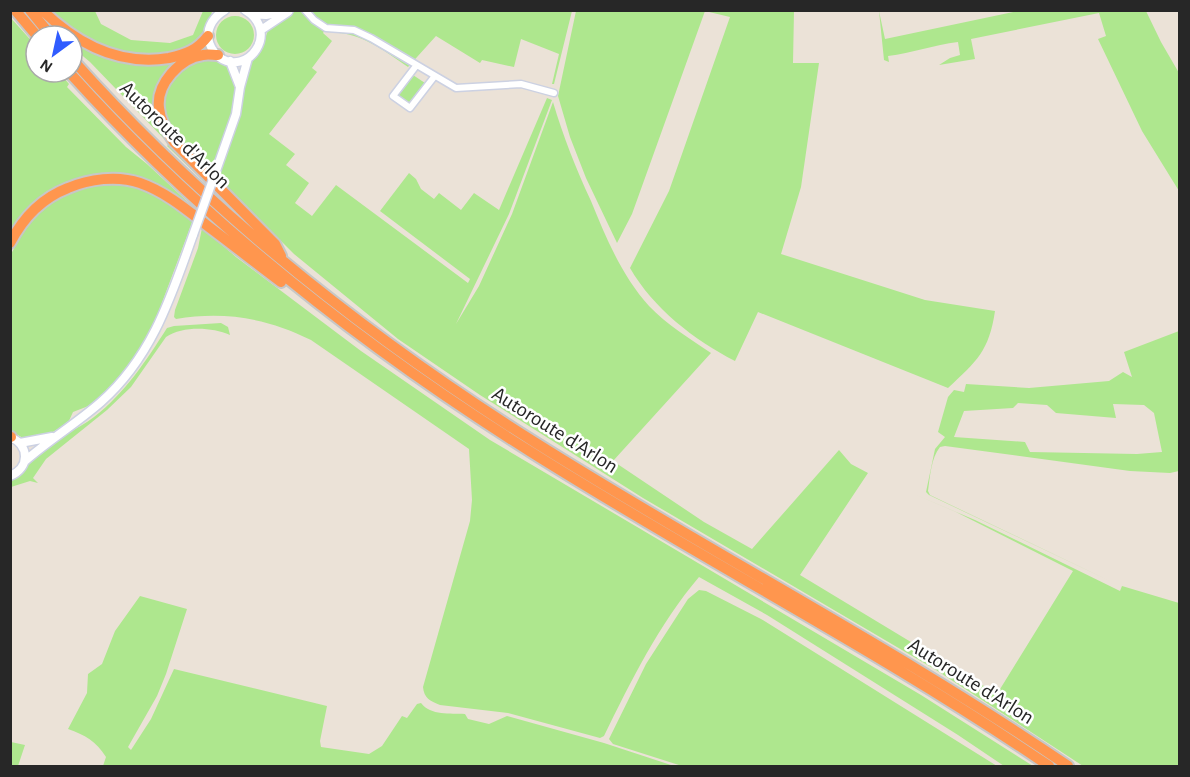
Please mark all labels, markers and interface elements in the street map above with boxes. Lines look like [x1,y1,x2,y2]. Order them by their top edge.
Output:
north arrow [24,24,84,84]
text: N [37,56,55,75]
street label: Autoroute d'Arlon [116,77,234,193]
street label: Autoroute d'Arlon [488,383,622,477]
street label: Autoroute d'Arlon [904,634,1038,728]

